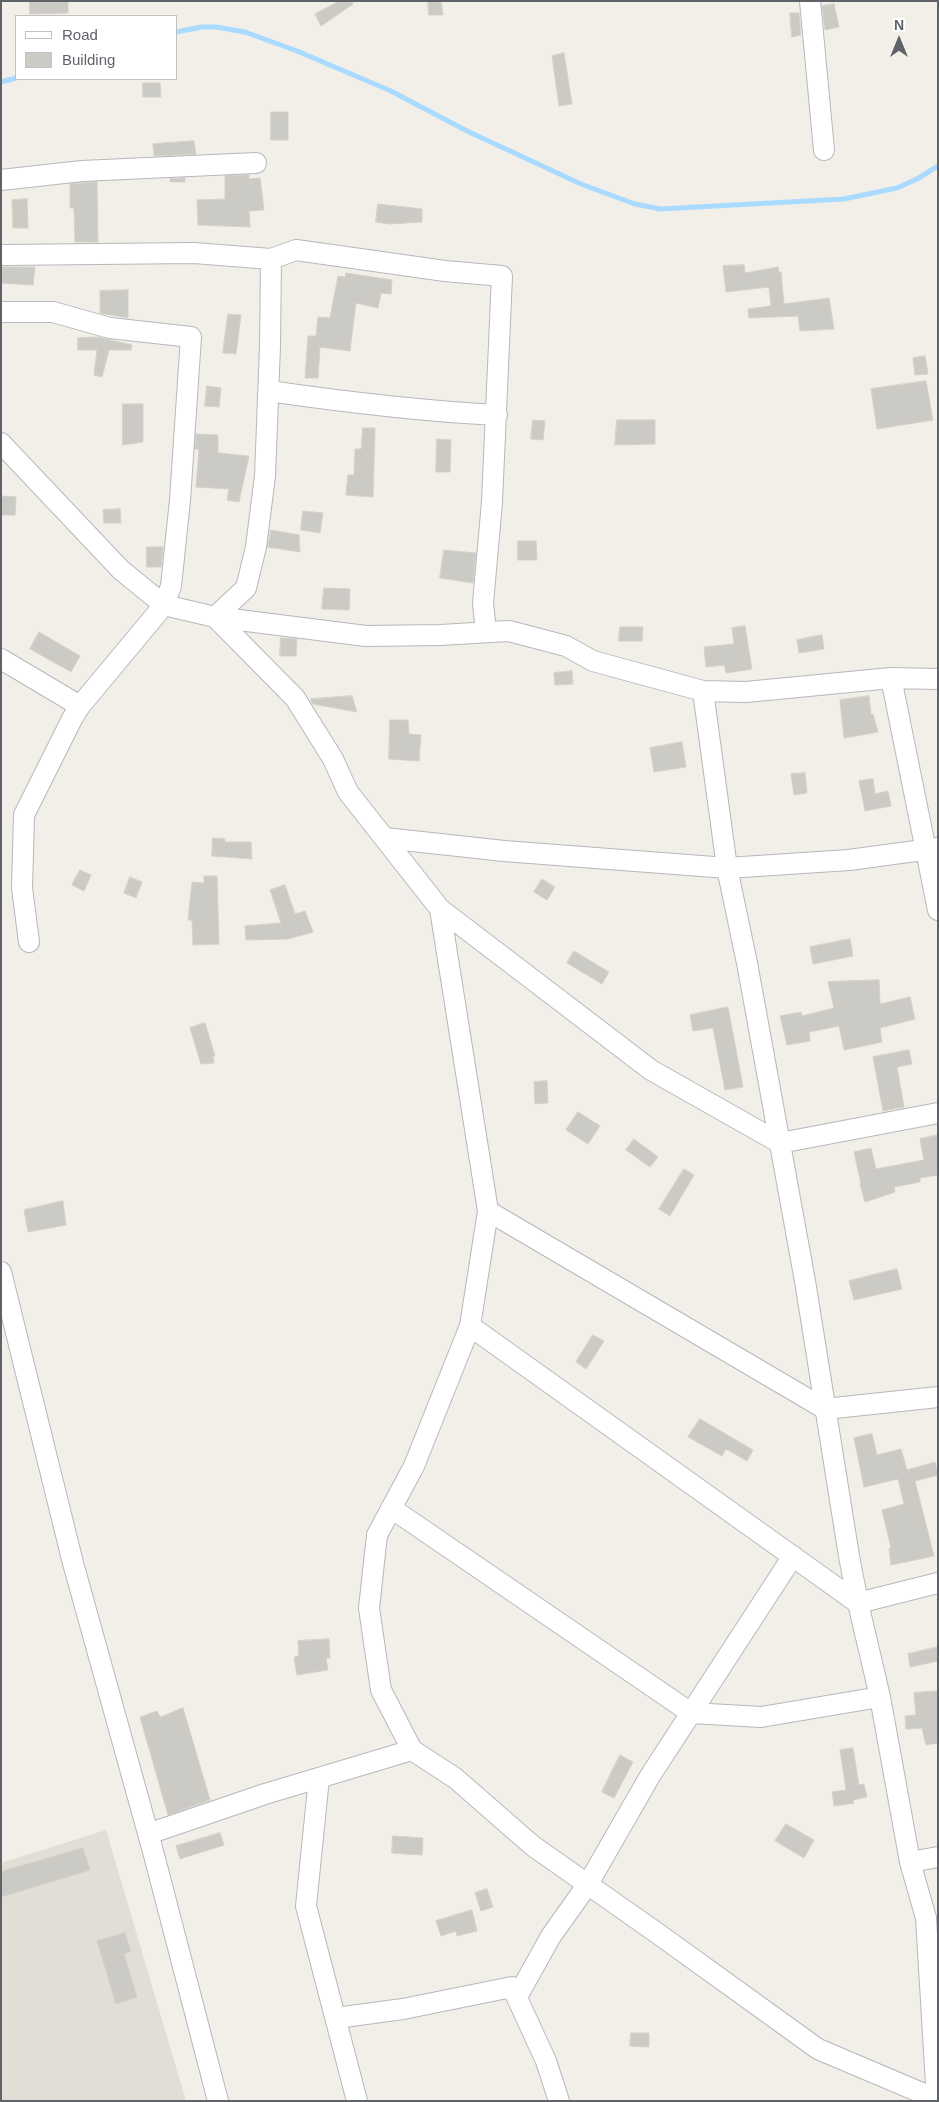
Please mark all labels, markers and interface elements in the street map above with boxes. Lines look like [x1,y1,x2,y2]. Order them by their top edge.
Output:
legend [15,15,178,80]
north arrow [874,15,924,65]
text: N [894,17,904,33]
text: Road [62,26,98,43]
text: Building [62,51,115,68]

